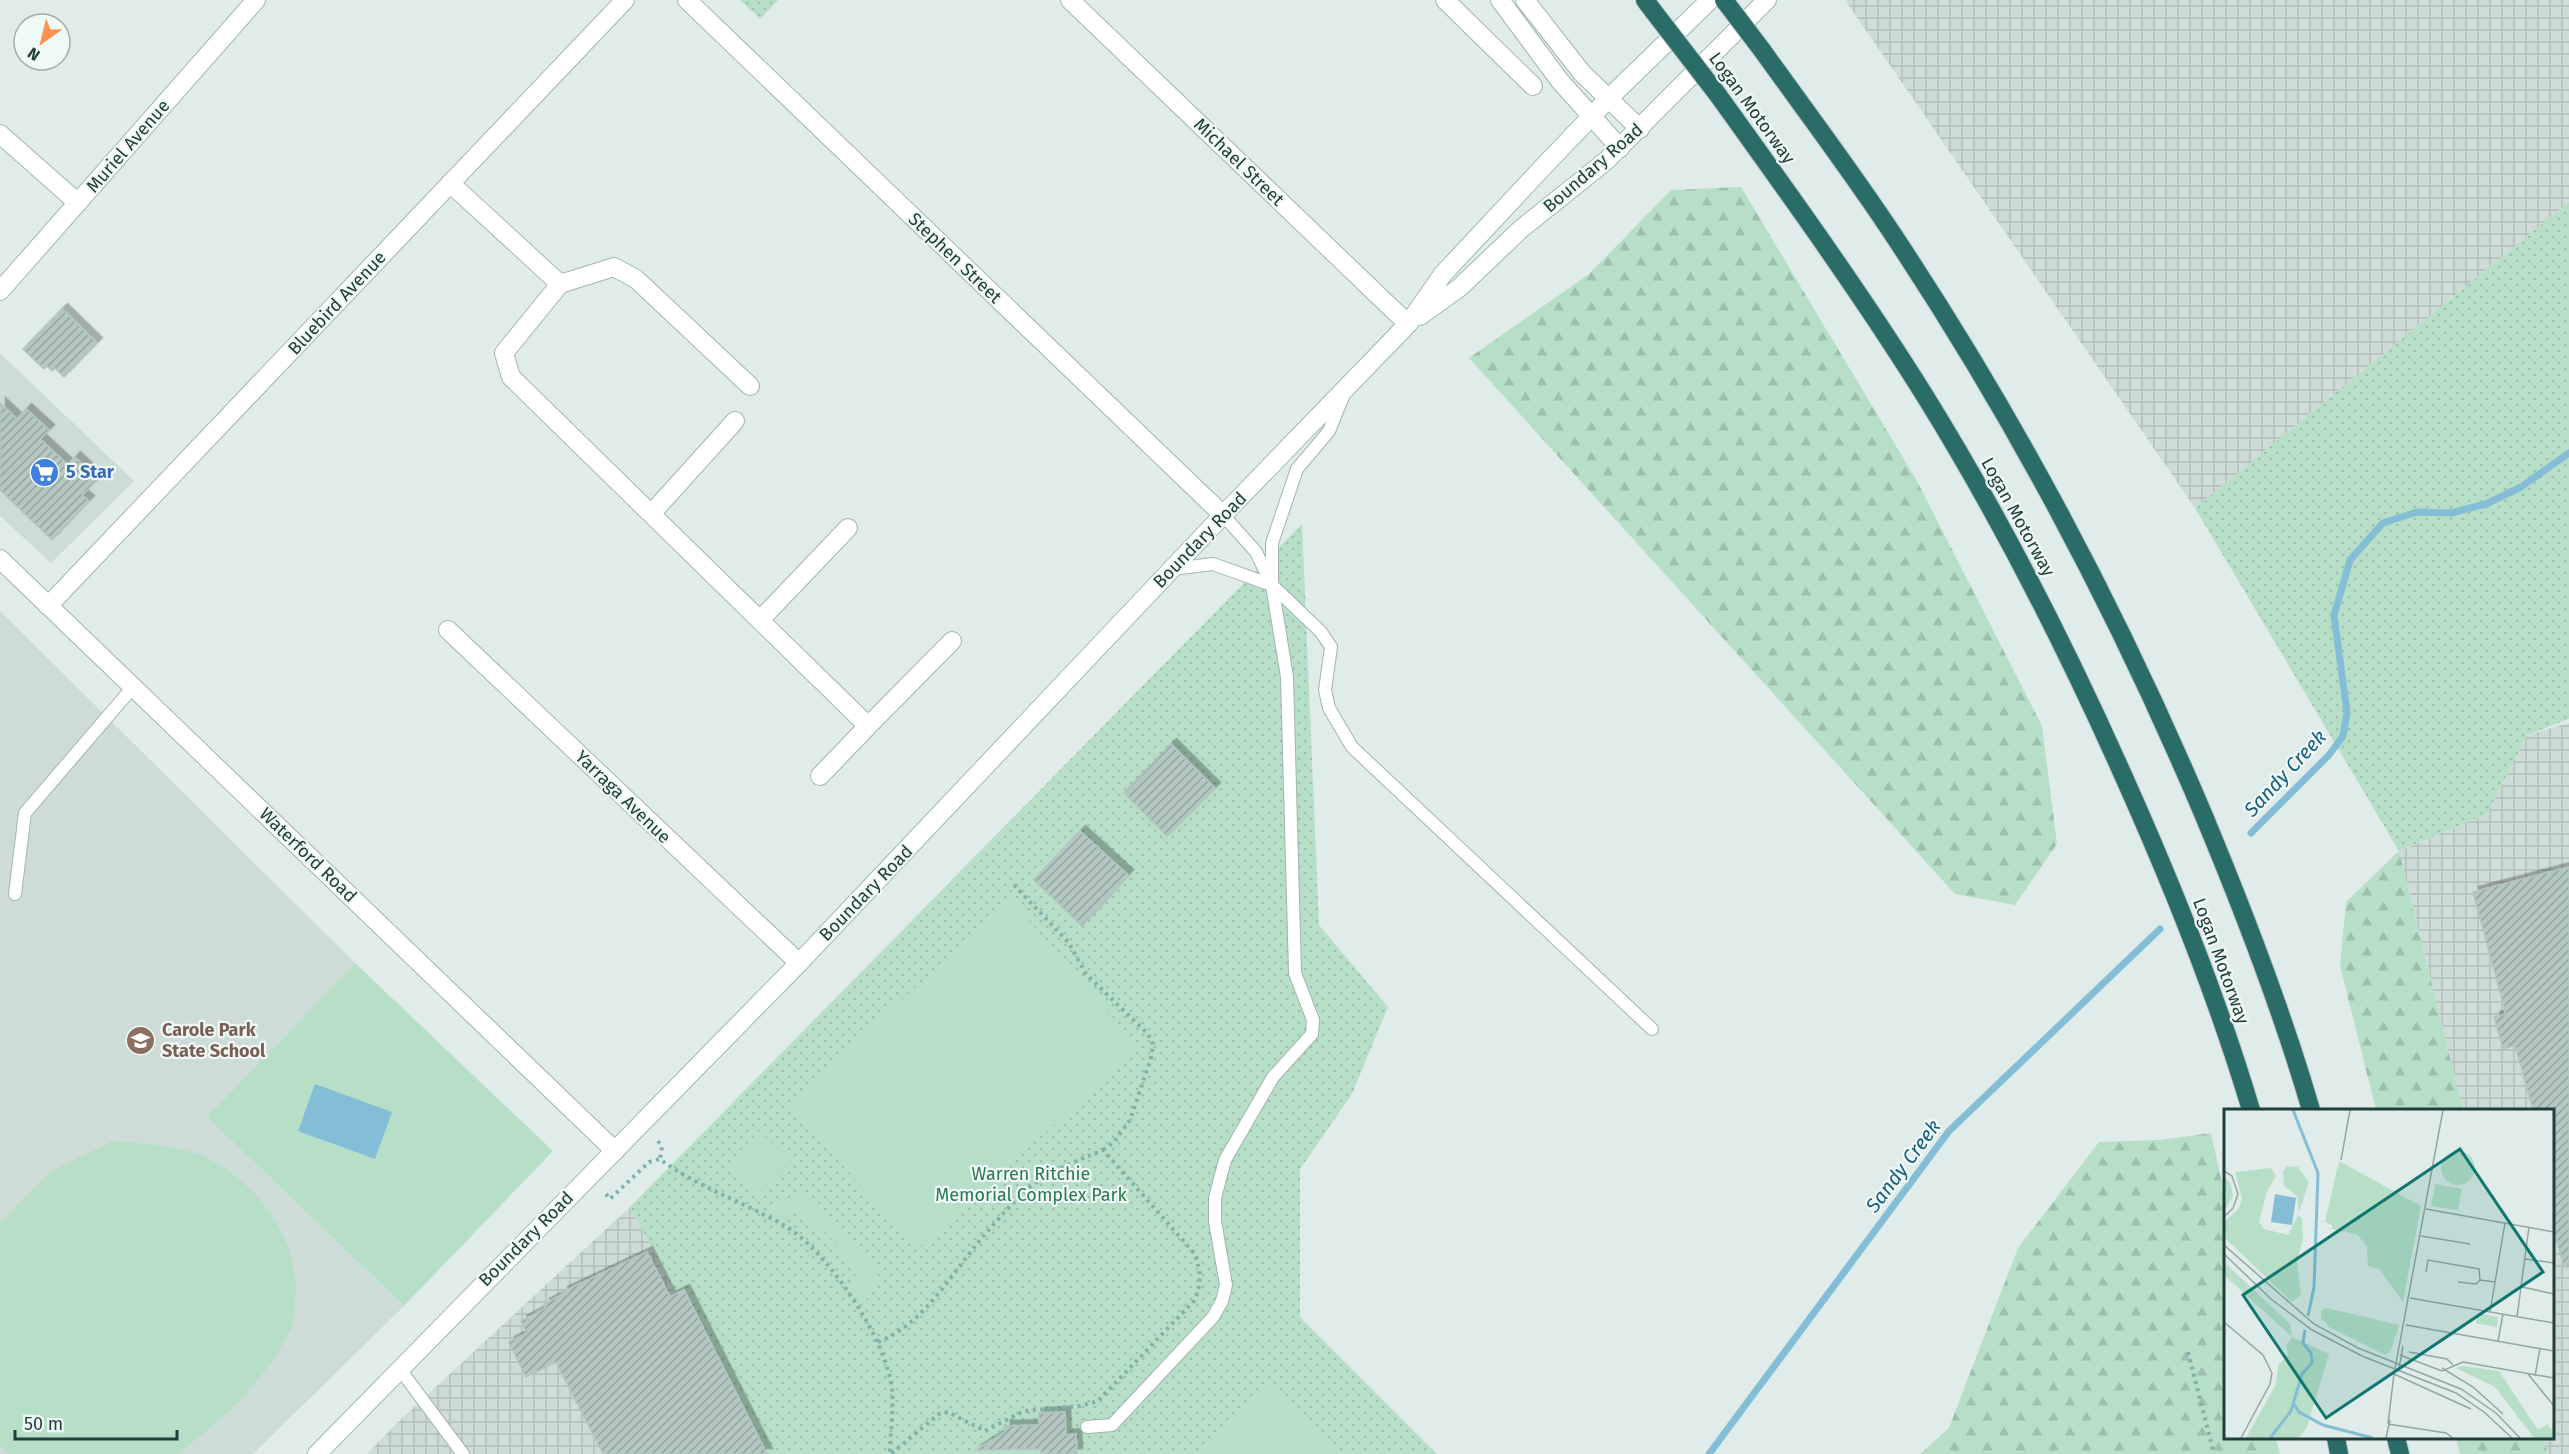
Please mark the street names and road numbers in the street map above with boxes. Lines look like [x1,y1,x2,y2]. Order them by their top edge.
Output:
street label: Logan Motorway [1704,48,1800,168]
street label: Muriel Avenue [82,95,174,197]
street label: Michael Street [1189,114,1289,211]
street label: Boundary Road [1539,119,1647,217]
street label: Stephen Street [904,208,1007,308]
street label: Bluebird Avenue [283,247,391,359]
street label: Logan Motorway [1976,454,2060,580]
street label: Boundary Road [1149,487,1251,593]
street label: Yarraga Avenue [571,746,675,848]
street label: Waterford Road [255,803,361,907]
street label: Boundary Road [815,840,917,946]
street label: Logan Motorway [2188,895,2254,1027]
street label: Boundary Road [474,1187,578,1291]

